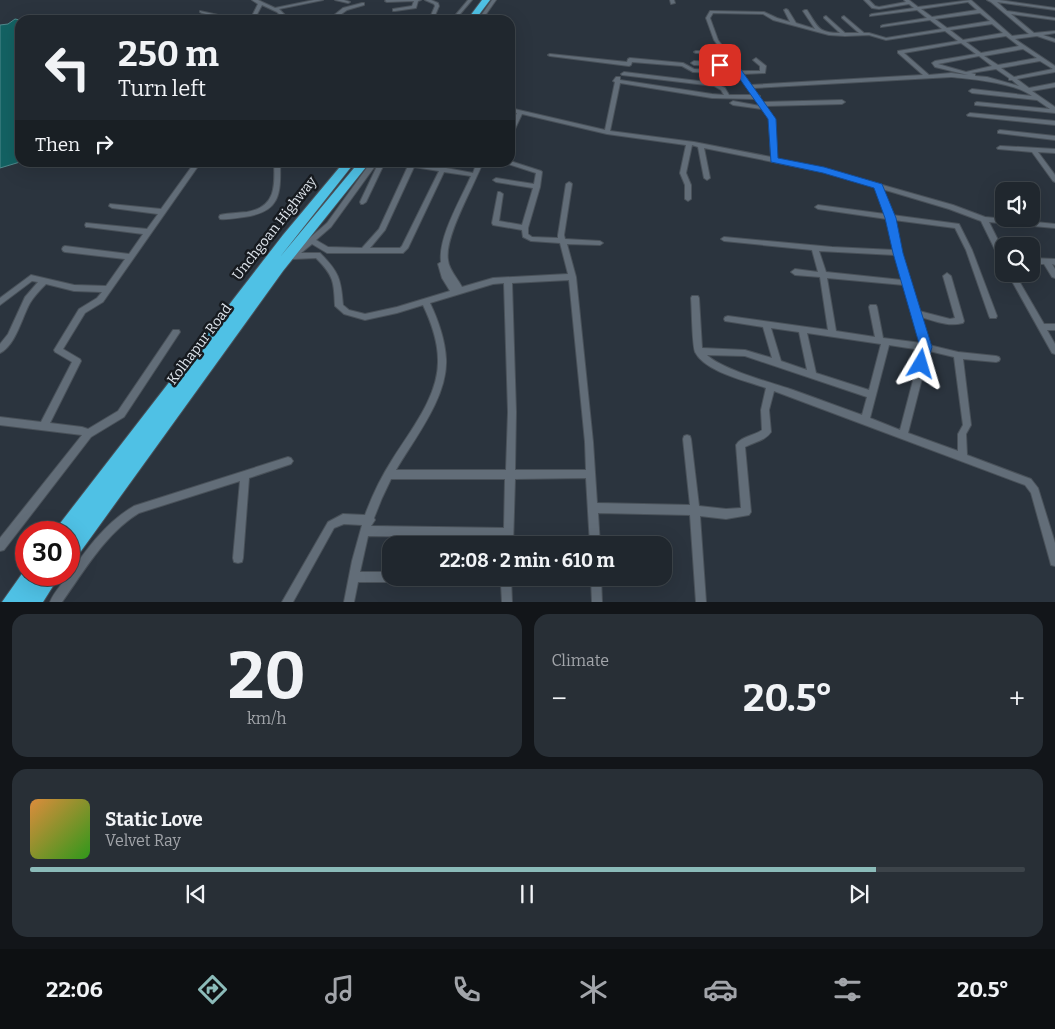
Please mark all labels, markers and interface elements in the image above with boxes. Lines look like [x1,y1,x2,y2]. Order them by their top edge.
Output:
text: 250 m [118,33,219,75]
icon: left [35,35,100,100]
pin [699,44,741,86]
icon: arrive [706,51,734,79]
text: Turn left [118,75,206,102]
icon: right [90,130,118,158]
text: Then [35,133,80,156]
street label: Unchgoan Highway [229,173,321,284]
map controls [995,182,1040,282]
button: sound [995,182,1040,227]
button: search [995,237,1040,282]
street label: Kolhapur Road [164,301,235,388]
position arrow [894,337,946,389]
speed limit sign: 30 [15,521,80,586]
text: 22:08 · 2 min · 610 m [439,549,615,572]
text: 20 [228,637,306,715]
text: Climate [552,651,609,670]
text: 20.5° [743,675,833,721]
text: − [552,682,567,715]
text: + [1009,682,1025,715]
text: km/h [247,709,287,728]
text: Static Love [105,808,203,831]
text: Velvet Ray [105,831,181,850]
icon: previous [182,880,210,908]
icon: pause [513,880,541,908]
icon: next [845,880,873,908]
icon: directions [195,972,230,1007]
icon: music [322,972,357,1007]
icon: phone [449,972,484,1007]
icon: climate [576,972,611,1007]
icon: car [703,972,738,1007]
icon: filters [830,972,865,1007]
text: 22:06 [46,976,103,1003]
text: 20.5° [957,976,1009,1003]

